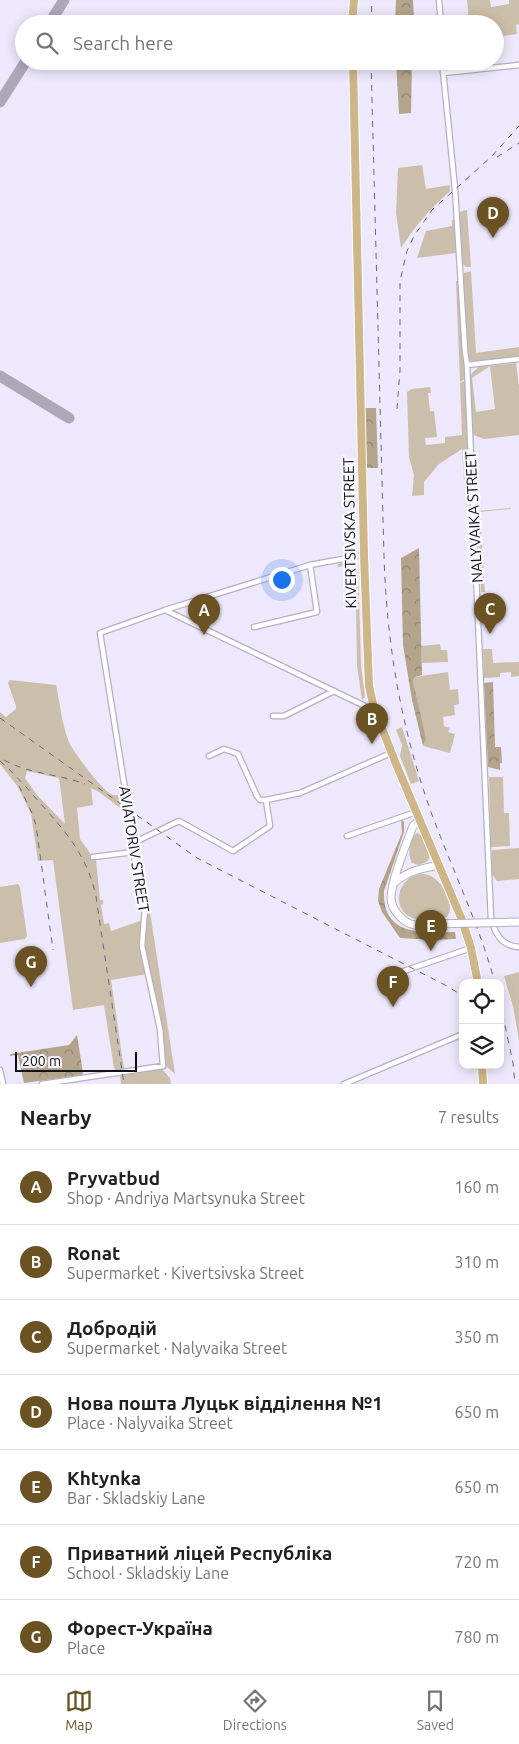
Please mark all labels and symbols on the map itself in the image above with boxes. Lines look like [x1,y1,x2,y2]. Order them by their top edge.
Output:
pin: D [477,197,509,238]
street label: NALYVAIKA STREET [462,450,485,583]
street label: KIVERTSIVSKA STREET [340,457,359,609]
your location [269,567,295,593]
pin: C [474,593,506,634]
pin: A [188,594,220,635]
pin: B [356,703,388,744]
street label: AVIATORIV STREET [116,784,153,914]
pin: E [415,910,447,951]
pin: G [15,946,47,987]
pin: F [377,966,409,1007]
scale bar [15,1049,138,1072]

